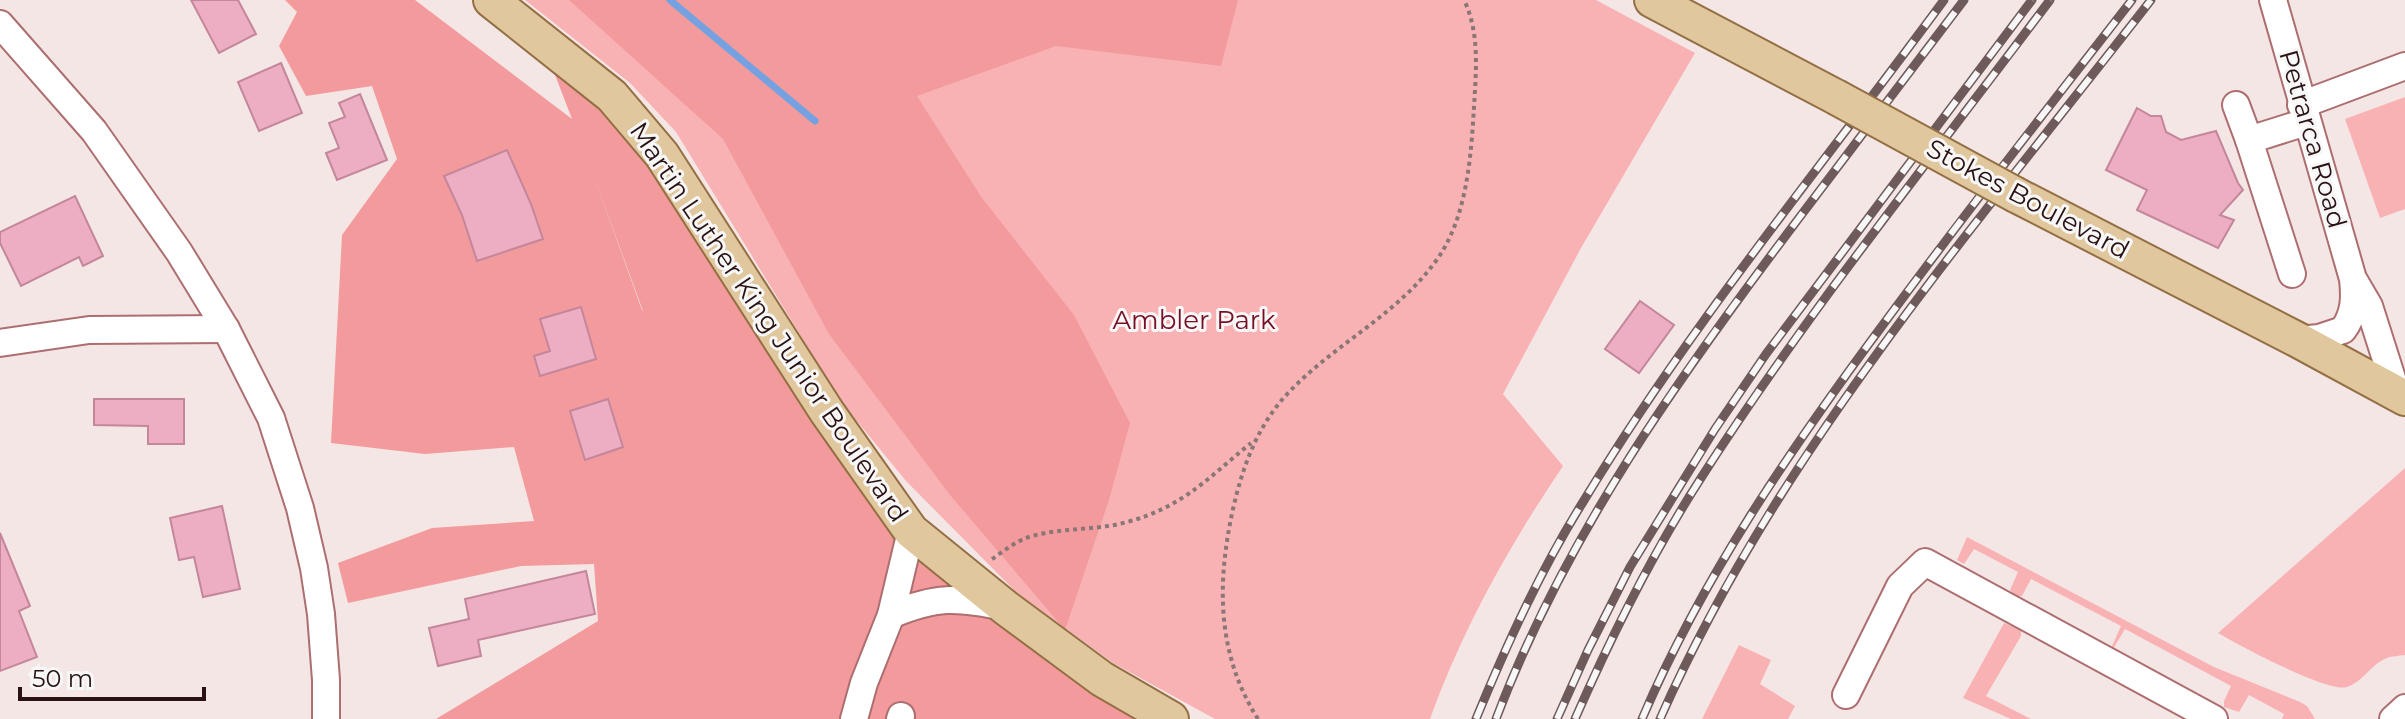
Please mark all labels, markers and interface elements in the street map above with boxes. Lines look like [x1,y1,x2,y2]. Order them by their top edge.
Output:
street label: Petrarca Road [2272,46,2354,232]
street label: Martin Luther King Junior Boulevard [623,116,915,528]
street label: Stokes Boulevard [1921,132,2135,266]
park label: Ambler Park [1112,304,1276,336]
scale bar [20,651,204,701]
text: 50 m [32,664,93,693]

